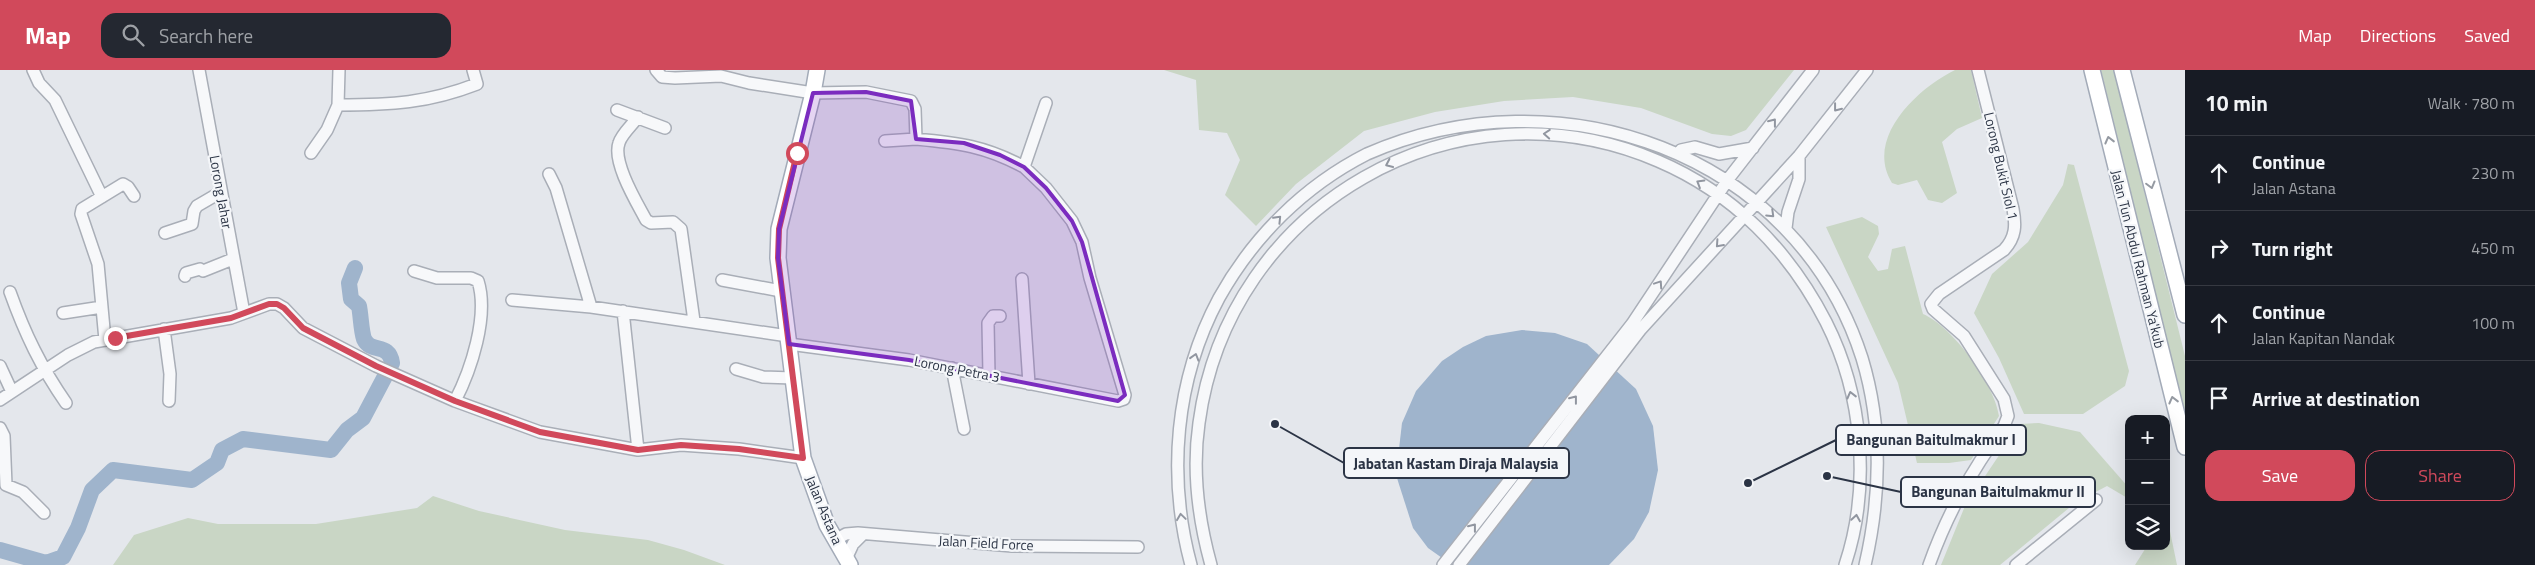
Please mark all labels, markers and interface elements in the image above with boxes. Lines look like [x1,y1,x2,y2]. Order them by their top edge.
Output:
search box [101,13,451,58]
text: Map [25,17,71,53]
icon: search [119,21,147,49]
text: Search here [159,21,253,50]
text: Map [2298,22,2332,49]
text: Directions [2360,22,2436,49]
text: Saved [2464,22,2510,49]
text: 10 min [2205,87,2268,119]
text: Walk · 780 m [2427,91,2515,115]
one-way arrow [1834,102,1842,111]
street label: Lorong Bukit Siol 1 [1979,110,2024,222]
one-way arrow [1767,119,1775,128]
one-way arrow [1543,129,1551,140]
one-way arrow [2104,136,2115,145]
route start [786,142,809,165]
text: Continue [2252,147,2325,176]
street label: Lorong Jahar [205,153,238,230]
one-way arrow [1385,158,1394,168]
icon: ahead [2205,159,2233,187]
text: 230 m [2471,161,2515,185]
street label: Jalan Tun Abdul Rahman Ya'kub [2106,167,2171,350]
text: Jalan Astana [2252,176,2336,200]
one-way arrow [1697,180,1706,190]
one-way arrow [2146,180,2156,188]
one-way arrow [1765,208,1774,217]
one-way arrow [1272,216,1281,225]
icon: right [2205,234,2233,262]
text: Turn right [2252,234,2333,263]
text: 450 m [2471,236,2515,260]
one-way arrow [1716,239,1725,248]
one-way arrow [1653,280,1663,289]
text: Continue [2252,297,2325,326]
icon: ahead [2205,309,2233,337]
text: 100 m [2471,311,2515,335]
text: Jalan Kapitan Nandak [2252,326,2395,350]
route end [104,327,127,350]
street label: Lorong Petra 3 [912,350,1002,387]
one-way arrow [1189,353,1199,362]
icon: arrive [2205,384,2233,412]
text: Arrive at destination [2252,384,2420,413]
one-way arrow [1847,391,1857,399]
one-way arrow [1568,396,1576,405]
one-way arrow [2168,396,2179,405]
map controls [2125,415,2170,550]
button: + [2125,415,2170,460]
callout: Bangunan Baitulmakmur I [1836,425,2026,455]
text: Bangunan Baitulmakmur I [1846,428,2016,451]
callout: Jabatan Kastam Diraja Malaysia [1344,448,1569,478]
button: Save [2205,450,2355,501]
button: Share [2365,450,2515,501]
text: Jabatan Kastam Diraja Malaysia [1353,452,1559,475]
button: − [2125,460,2170,505]
street label: Jalan Astana [800,472,848,548]
callout: Bangunan Baitulmakmur II [1901,477,2095,507]
text: Bangunan Baitulmakmur II [1911,480,2085,503]
button: layers [2125,505,2170,550]
one-way arrow [1176,513,1187,521]
one-way arrow [1850,513,1861,521]
one-way arrow [1468,524,1476,533]
street label: Jalan Field Force [938,530,1034,555]

